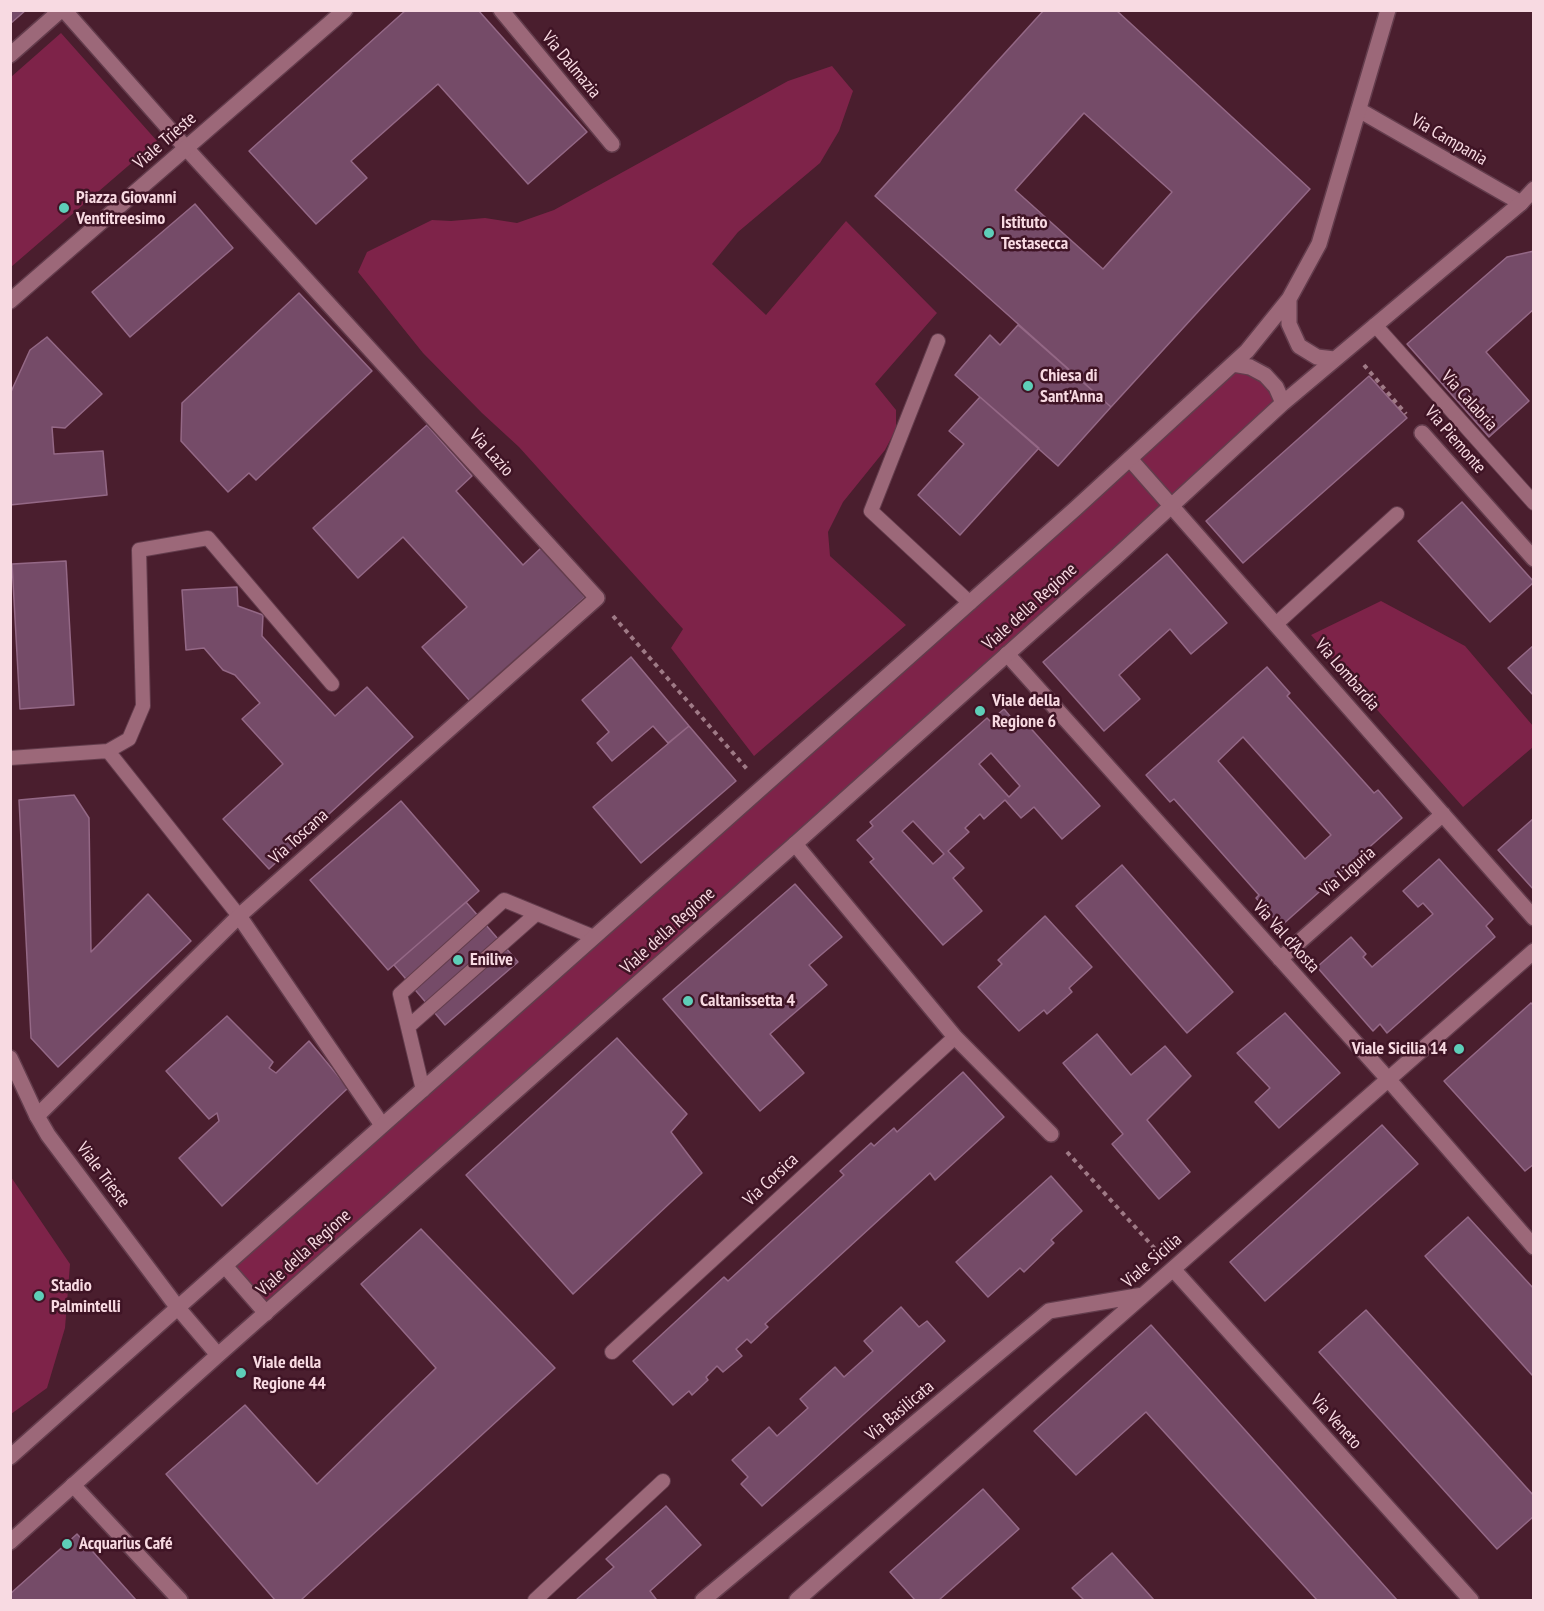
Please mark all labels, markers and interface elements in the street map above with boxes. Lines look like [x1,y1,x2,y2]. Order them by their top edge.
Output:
street label: Via Dalmazia [537,27,605,103]
street label: Viale Trieste [129,108,201,174]
street label: Via Campania [1407,110,1491,170]
place label: Piazza Giovanni Ventitreesimo [76,187,177,230]
marker: Piazza Giovanni Ventitreesimo [57,201,71,215]
place label: Istituto Testasecca [1001,212,1068,254]
marker: Istituto Testasecca [982,226,996,240]
place label: Chiesa di Sant'Anna [1040,365,1103,407]
street label: Via Calabria [1436,366,1502,436]
marker: Chiesa di Sant'Anna [1021,379,1035,393]
street label: Via Piemonte [1420,402,1490,478]
street label: Via Lazio [464,425,518,481]
street label: Viale della Regione [978,559,1082,655]
street label: Via Lombardia [1310,635,1384,715]
place label: Viale della Regione 6 [992,690,1060,732]
marker: Viale della Regione 6 [973,704,987,718]
street label: Via Toscana [265,805,333,869]
street label: Via Liguria [1316,842,1380,902]
street label: Viale della Regione [616,883,720,979]
street label: Via Val d'Aosta [1248,896,1324,978]
place label: Enilive [470,949,513,971]
marker: Enilive [451,953,465,967]
place label: Caltanissetta 4 [700,990,795,1012]
marker: Caltanissetta 4 [681,994,695,1008]
place label: Viale Sicilia 14 [1352,1038,1447,1060]
marker: Viale Sicilia 14 [1452,1042,1466,1056]
street label: Viale Trieste [72,1138,134,1212]
street label: Via Corsica [739,1149,803,1211]
street label: Viale della Regione [252,1205,356,1301]
street label: Viale Sicilia [1118,1229,1186,1293]
place label: Stadio Palmintelli [51,1275,121,1318]
marker: Stadio Palmintelli [32,1289,46,1303]
place label: Viale della Regione 44 [253,1352,326,1394]
marker: Viale della Regione 44 [234,1366,248,1380]
street label: Via Basilicata [861,1376,939,1446]
street label: Via Veneto [1306,1390,1366,1454]
place label: Acquarius Café [79,1533,173,1555]
marker: Acquarius Café [60,1537,74,1551]

